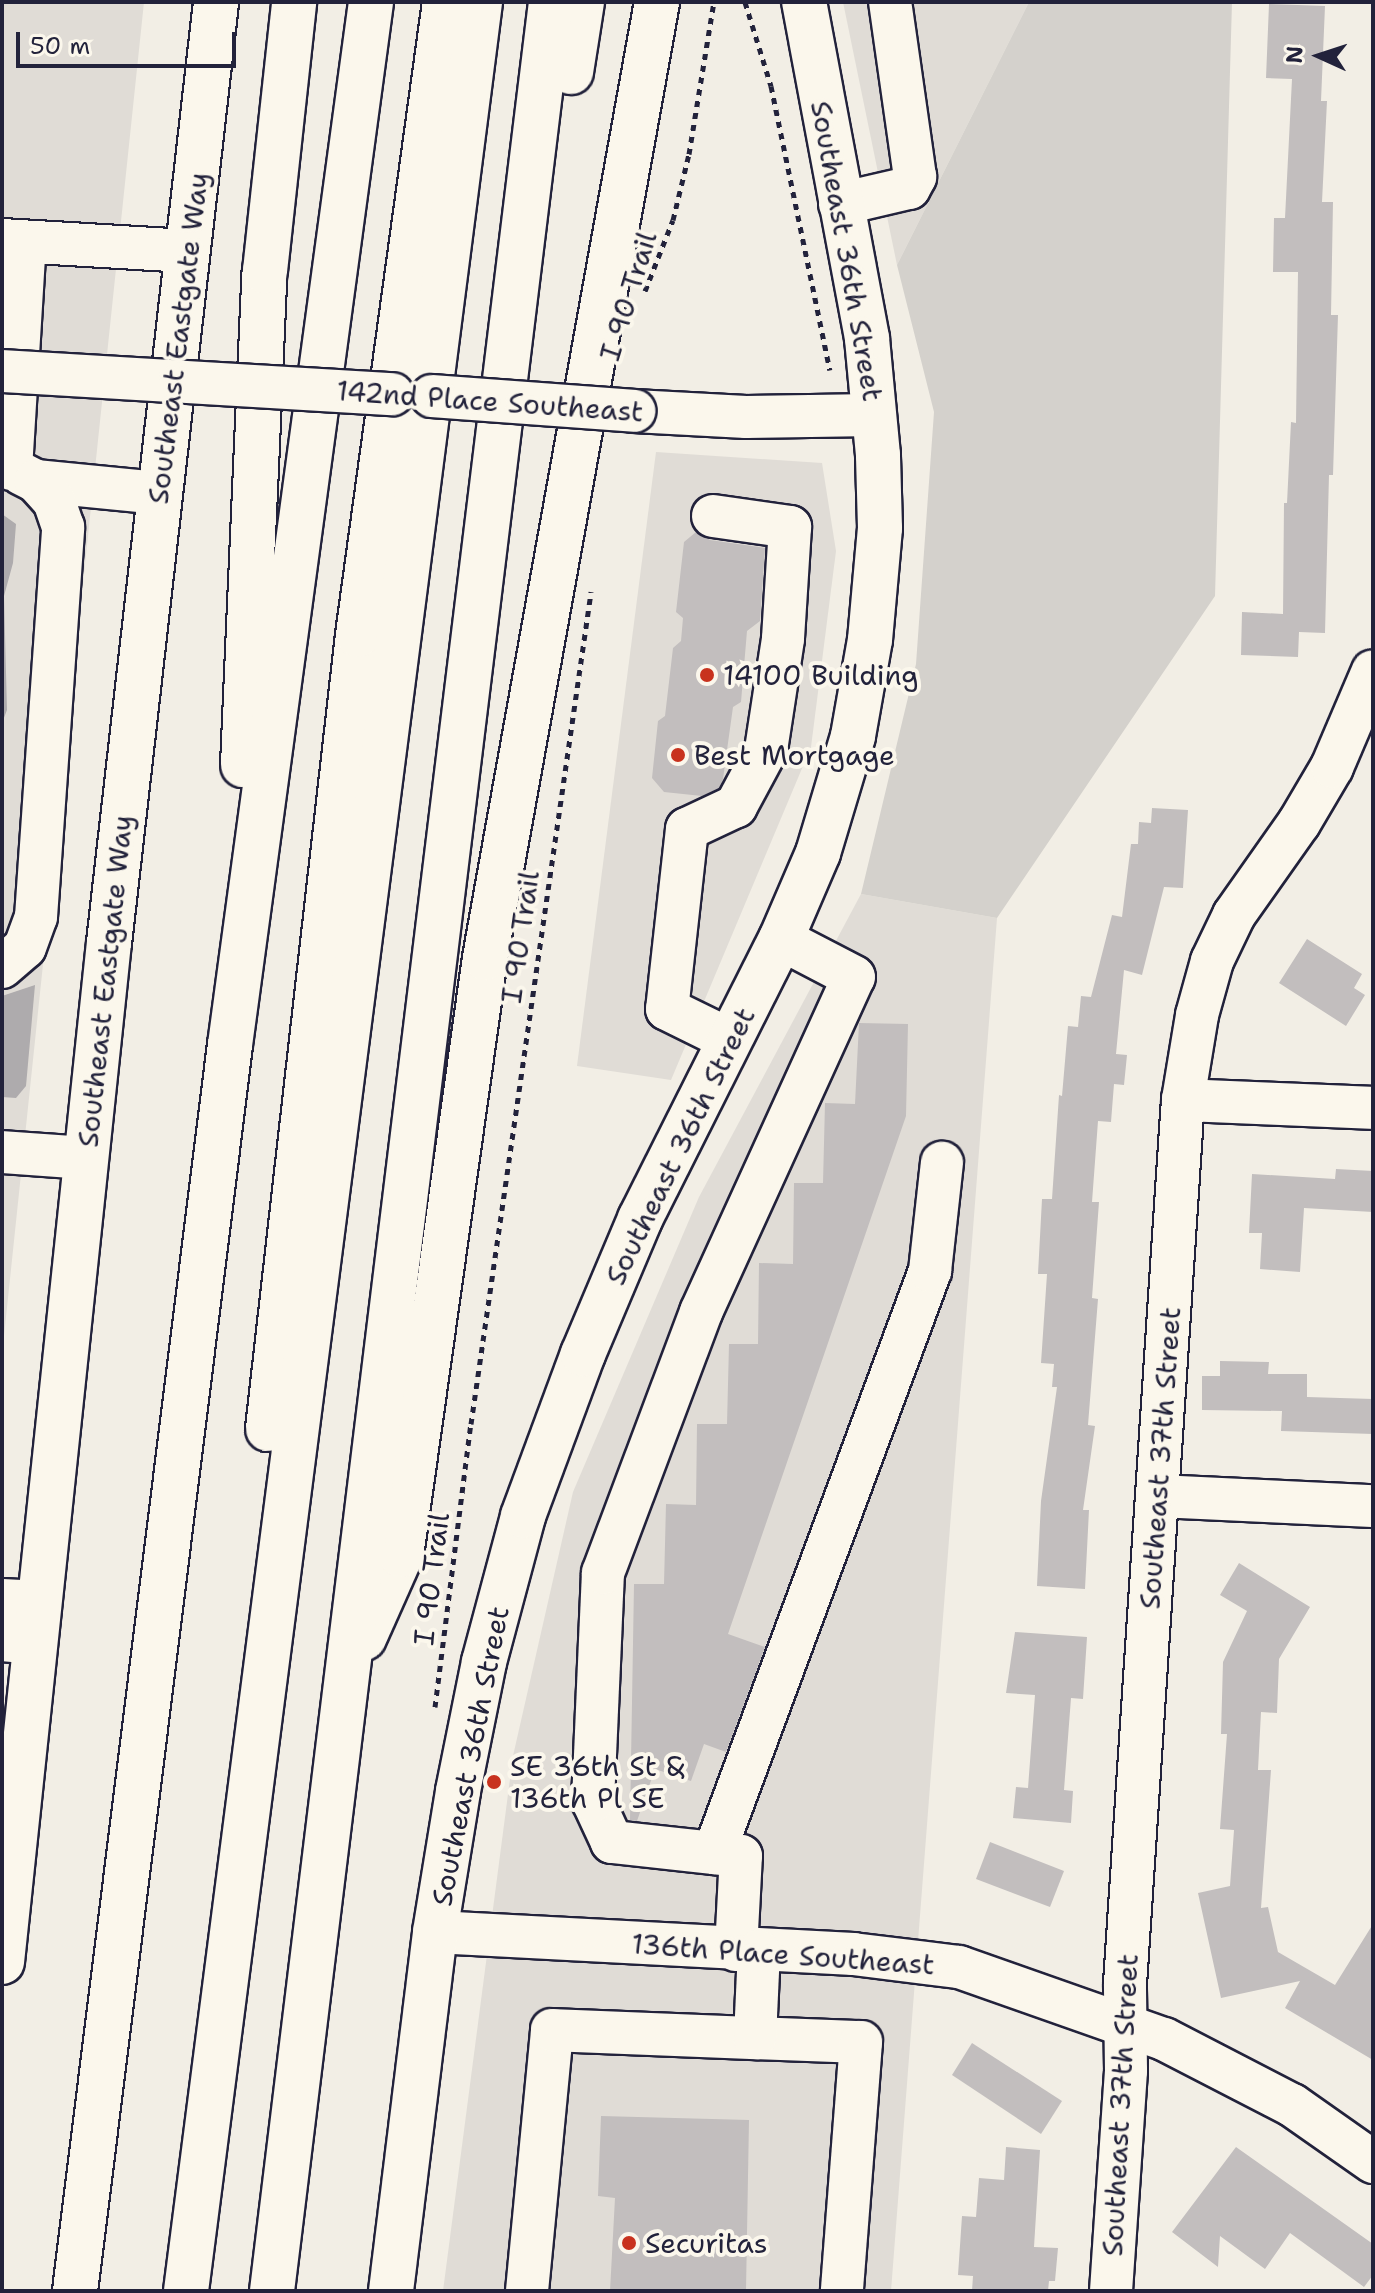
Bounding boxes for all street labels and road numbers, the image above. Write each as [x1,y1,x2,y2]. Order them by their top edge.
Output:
street label: Southeast 36th Street [804,98,890,404]
street label: Southeast Eastgate Way [141,170,215,506]
street label: I 90 Trail [592,228,664,364]
street label: 142nd Place Southeast [335,374,645,428]
street label: Southeast Eastgate Way [71,813,139,1149]
street label: I 90 Trail [494,869,546,1005]
street label: Southeast 36th Street [598,1002,762,1290]
street label: Southeast 37th Street [1133,1306,1187,1610]
street label: I 90 Trail [406,1511,456,1647]
street label: Southeast 36th Street [424,1603,516,1909]
street label: 136th Place Southeast [630,1927,936,1981]
street label: Southeast 37th Street [1095,1953,1145,2257]

